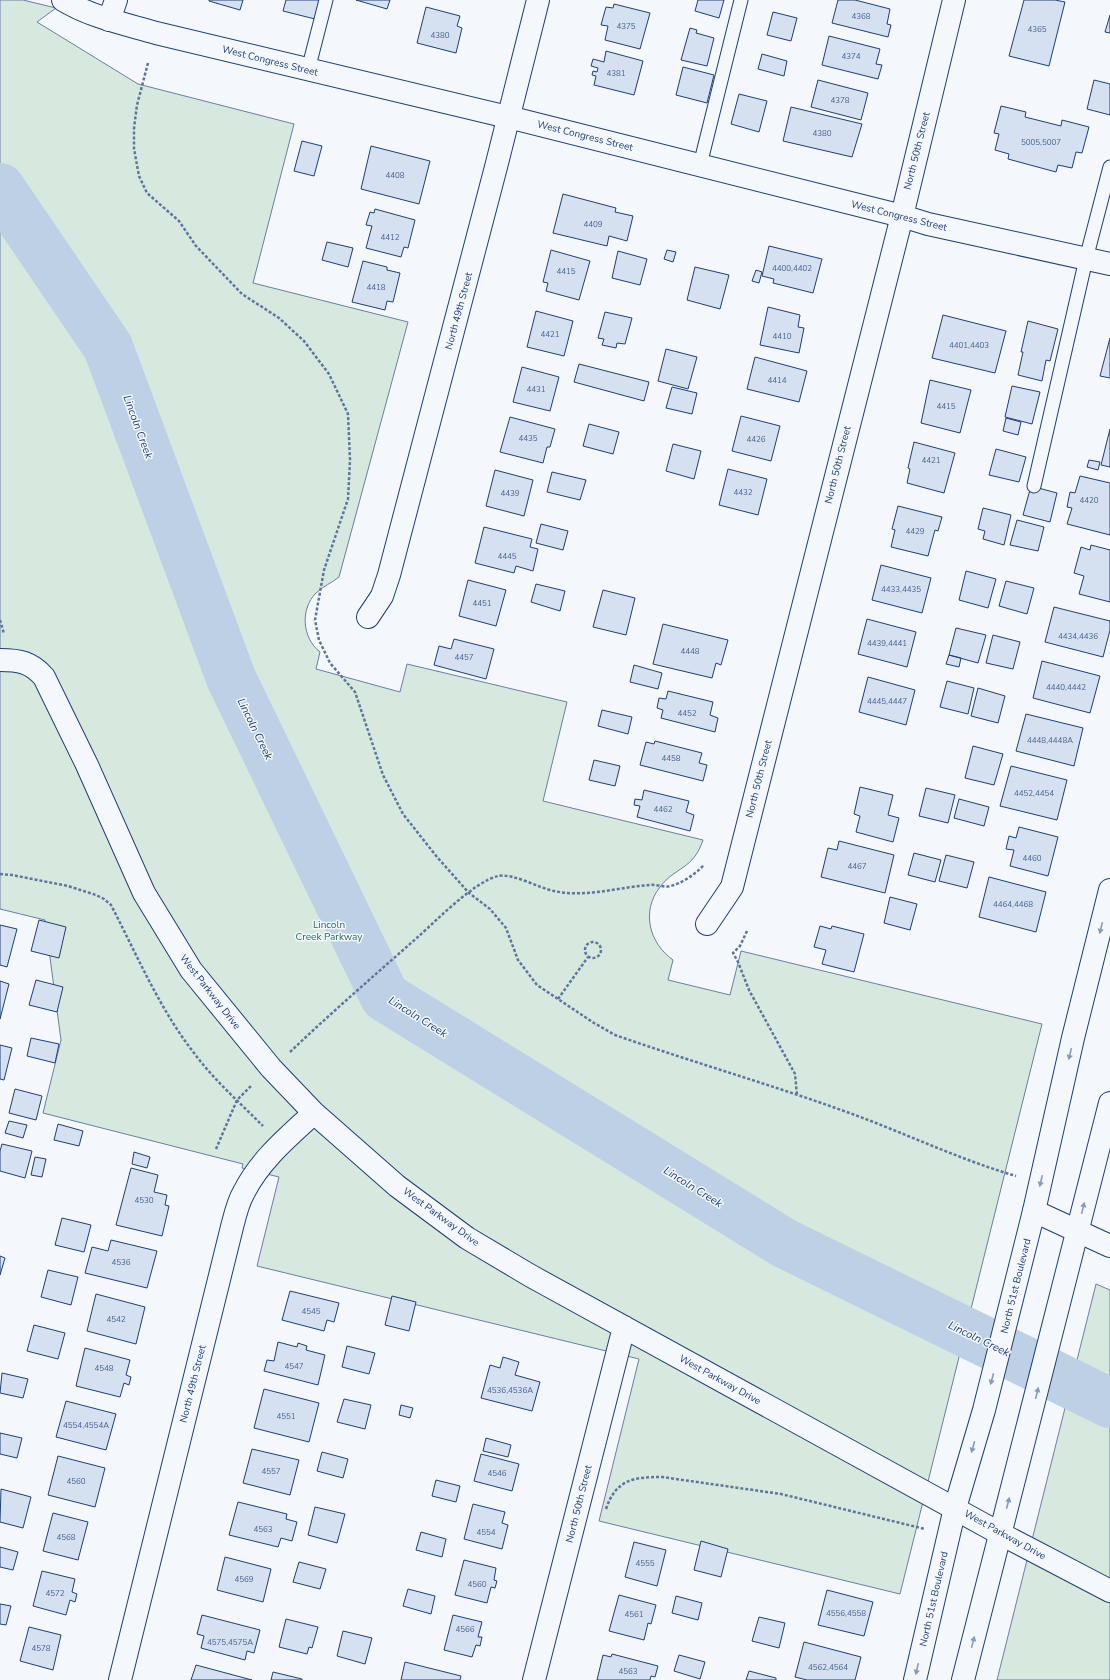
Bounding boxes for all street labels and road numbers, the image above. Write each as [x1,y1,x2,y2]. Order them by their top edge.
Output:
street label: West Congress Street [221,42,320,80]
street label: North 50th Street [901,110,934,191]
street label: West Congress Street [536,117,635,155]
street label: West Congress Street [850,197,949,235]
street label: North 49th Street [442,270,476,351]
street label: North 50th Street [822,424,855,505]
street label: North 50th Street [743,738,776,819]
street label: West Parkway Drive [176,952,244,1032]
street label: West Parkway Drive [400,1184,482,1250]
street label: North 51st Boulevard [997,1237,1035,1335]
street label: North 49th Street [177,1343,210,1424]
street label: West Parkway Drive [677,1352,763,1408]
street label: North 50th Street [563,1463,596,1544]
street label: West Parkway Drive [962,1507,1048,1563]
street label: North 51st Boulevard [916,1550,952,1648]

